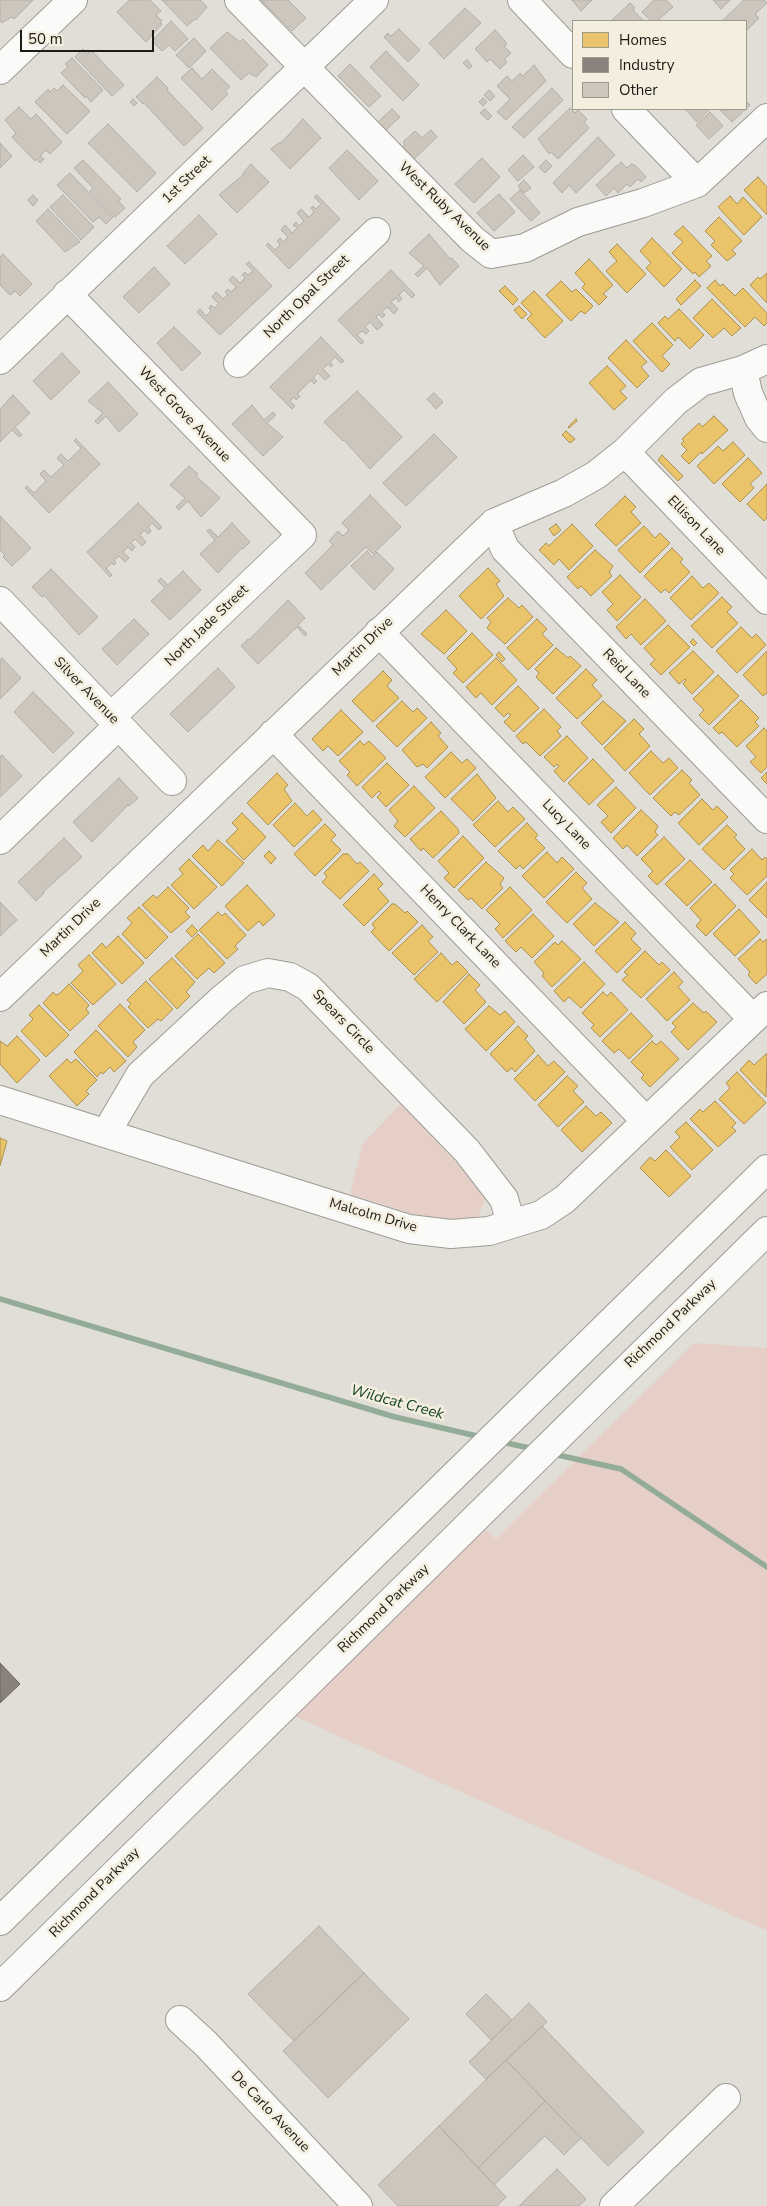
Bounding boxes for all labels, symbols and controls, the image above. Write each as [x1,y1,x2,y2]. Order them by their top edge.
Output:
scale bar [22,20,156,52]
legend [572,20,747,110]
text: 50 m [28,29,63,49]
text: Homes [619,30,667,50]
text: Industry [619,55,674,75]
text: Other [619,80,658,100]
street label: 1st Street [159,153,215,207]
street label: West Ruby Avenue [395,159,493,255]
street label: North Opal Street [261,252,353,342]
street label: West Grove Avenue [134,364,234,466]
street label: Ellison Lane [663,493,729,559]
street label: North Jade Street [162,582,252,670]
street label: Martin Drive [329,614,397,680]
street label: Reid Lane [598,646,654,702]
street label: Silver Avenue [50,654,122,728]
street label: Lucy Lane [538,796,594,854]
street label: Henry Clark Lane [416,882,504,972]
street label: Martin Drive [37,895,105,961]
street label: Spears Circle [308,986,378,1058]
street label: Malcolm Drive [327,1195,419,1237]
street label: Richmond Parkway [622,1276,720,1372]
water label: Wildcat Creek [348,1382,446,1424]
street label: Richmond Parkway [335,1561,433,1657]
street label: Richmond Parkway [46,1844,144,1942]
street label: De Carlo Avenue [227,2068,313,2156]

